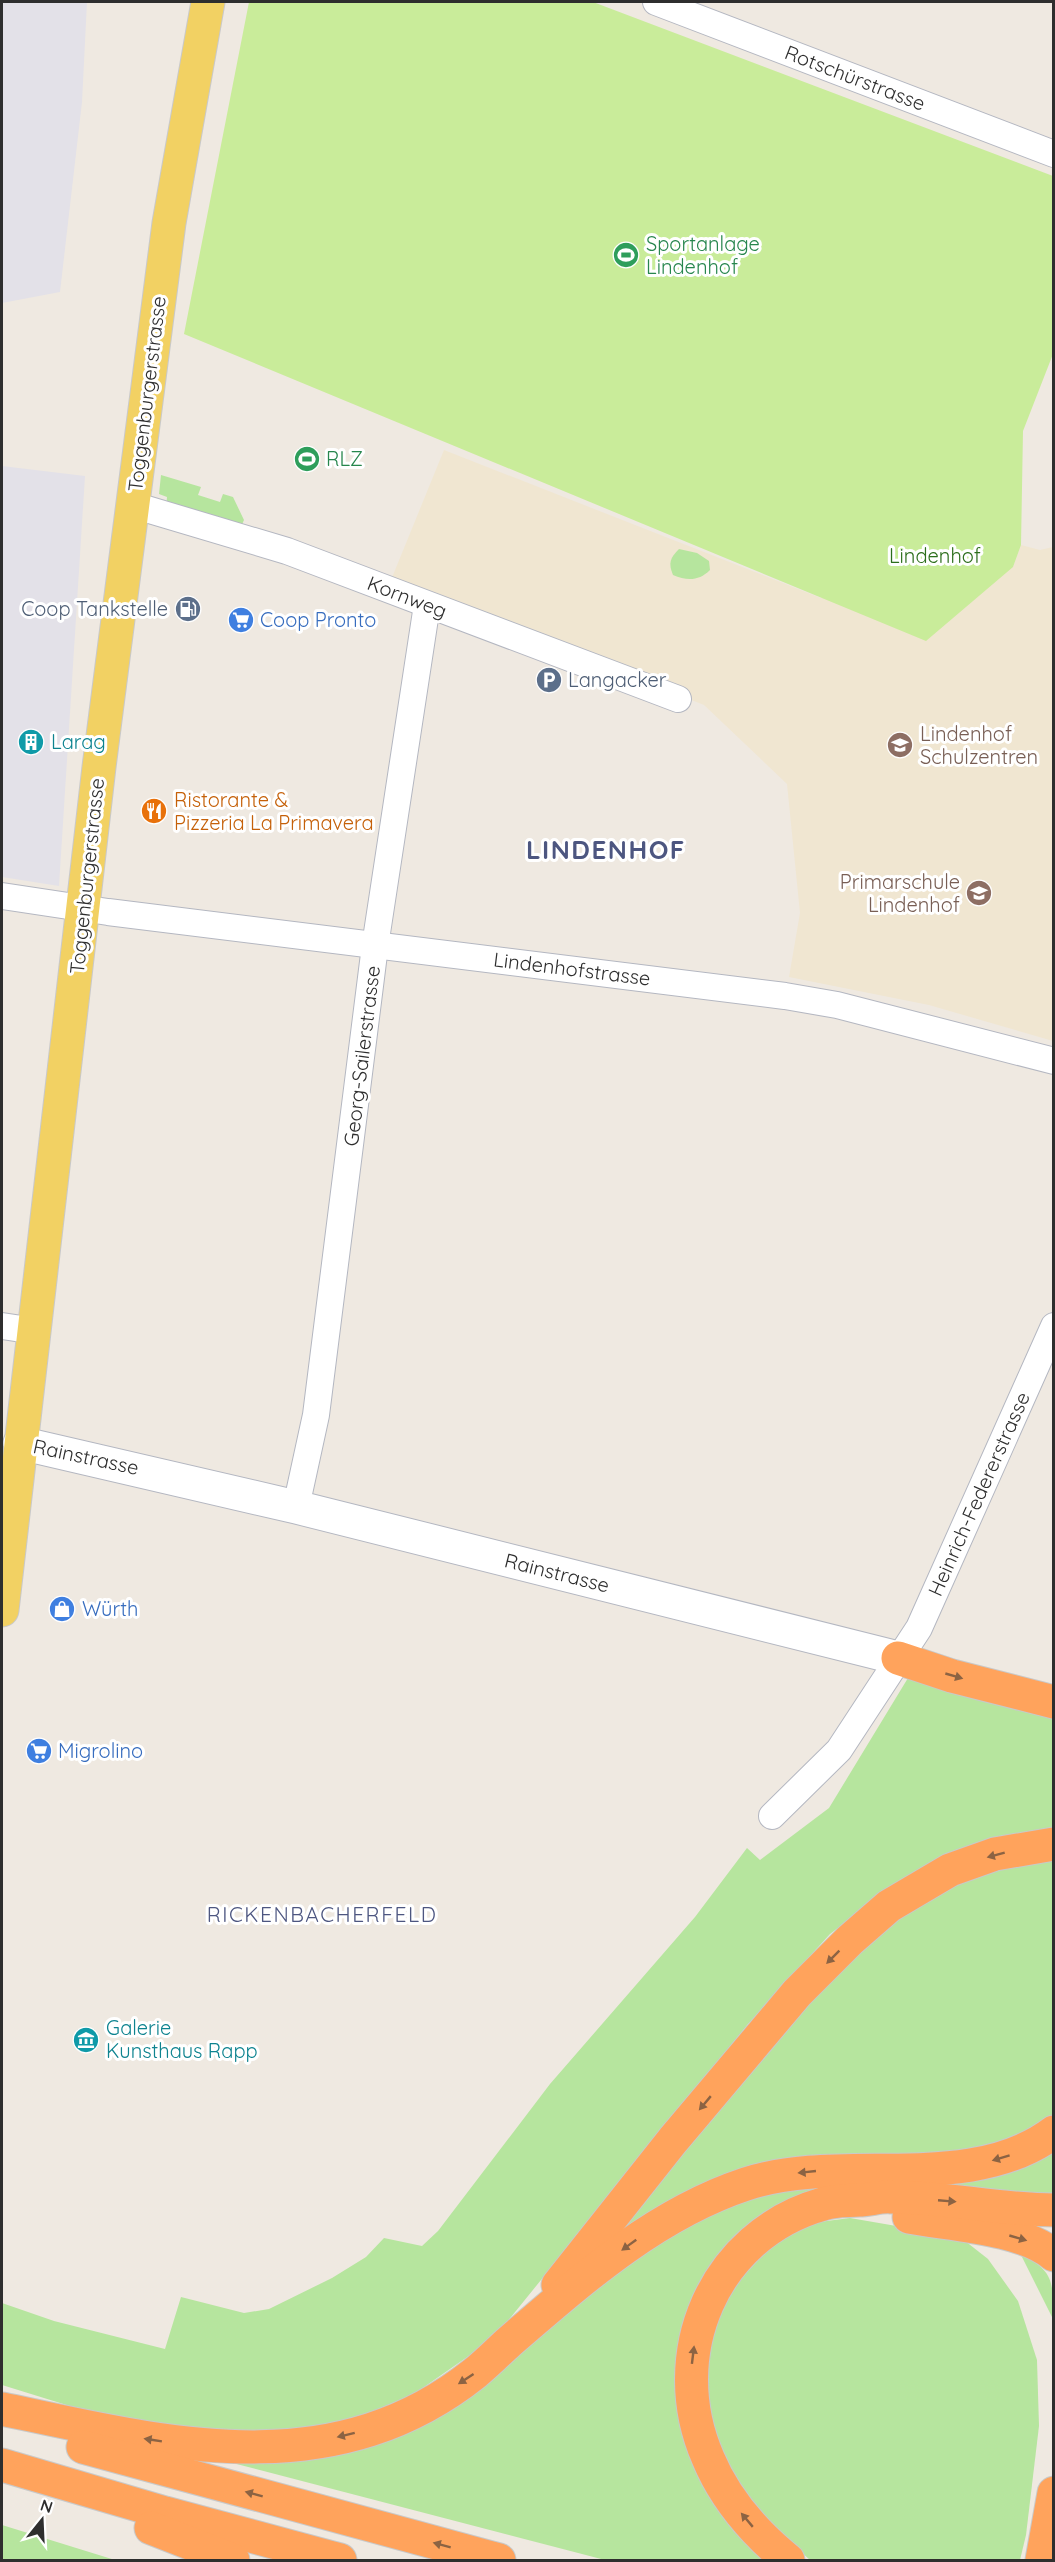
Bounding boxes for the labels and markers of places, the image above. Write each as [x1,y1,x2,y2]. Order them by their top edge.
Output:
place label: Sportanlage Lindenhof [646,231,760,279]
sports icon: Sportanlage Lindenhof [611,240,641,270]
sports icon: RLZ [292,444,322,474]
place label: RLZ [326,446,363,471]
fuel station icon: Coop Tankstelle [173,594,203,624]
place label: Coop Tankstelle [21,596,168,621]
supermarket icon: Coop Pronto [226,605,256,635]
place label: Coop Pronto [260,607,376,632]
parking icon: Langacker [534,665,564,695]
place label: Langacker [568,667,667,692]
place label: Lindenhof Schulzentren [920,721,1038,769]
building icon: Larag [16,727,46,757]
place label: Larag [51,729,106,754]
school or university icon: Lindenhof Schulzentren [885,730,915,760]
place label: Ristorante & Pizzeria La Primavera [174,787,374,835]
restaurant icon: Ristorante & Pizzeria La Primavera [139,796,169,826]
place label: Primarschule Lindenhof [840,869,960,917]
school or university icon: Primarschule Lindenhof [964,878,994,908]
shop icon: Würth [47,1594,77,1624]
place label: Würth [82,1596,138,1621]
supermarket icon: Migrolino [24,1736,54,1766]
place label: Migrolino [58,1738,143,1763]
place label: Galerie Kunsthaus Rapp [106,2015,258,2063]
museum icon: Galerie Kunsthaus Rapp [71,2025,101,2055]

